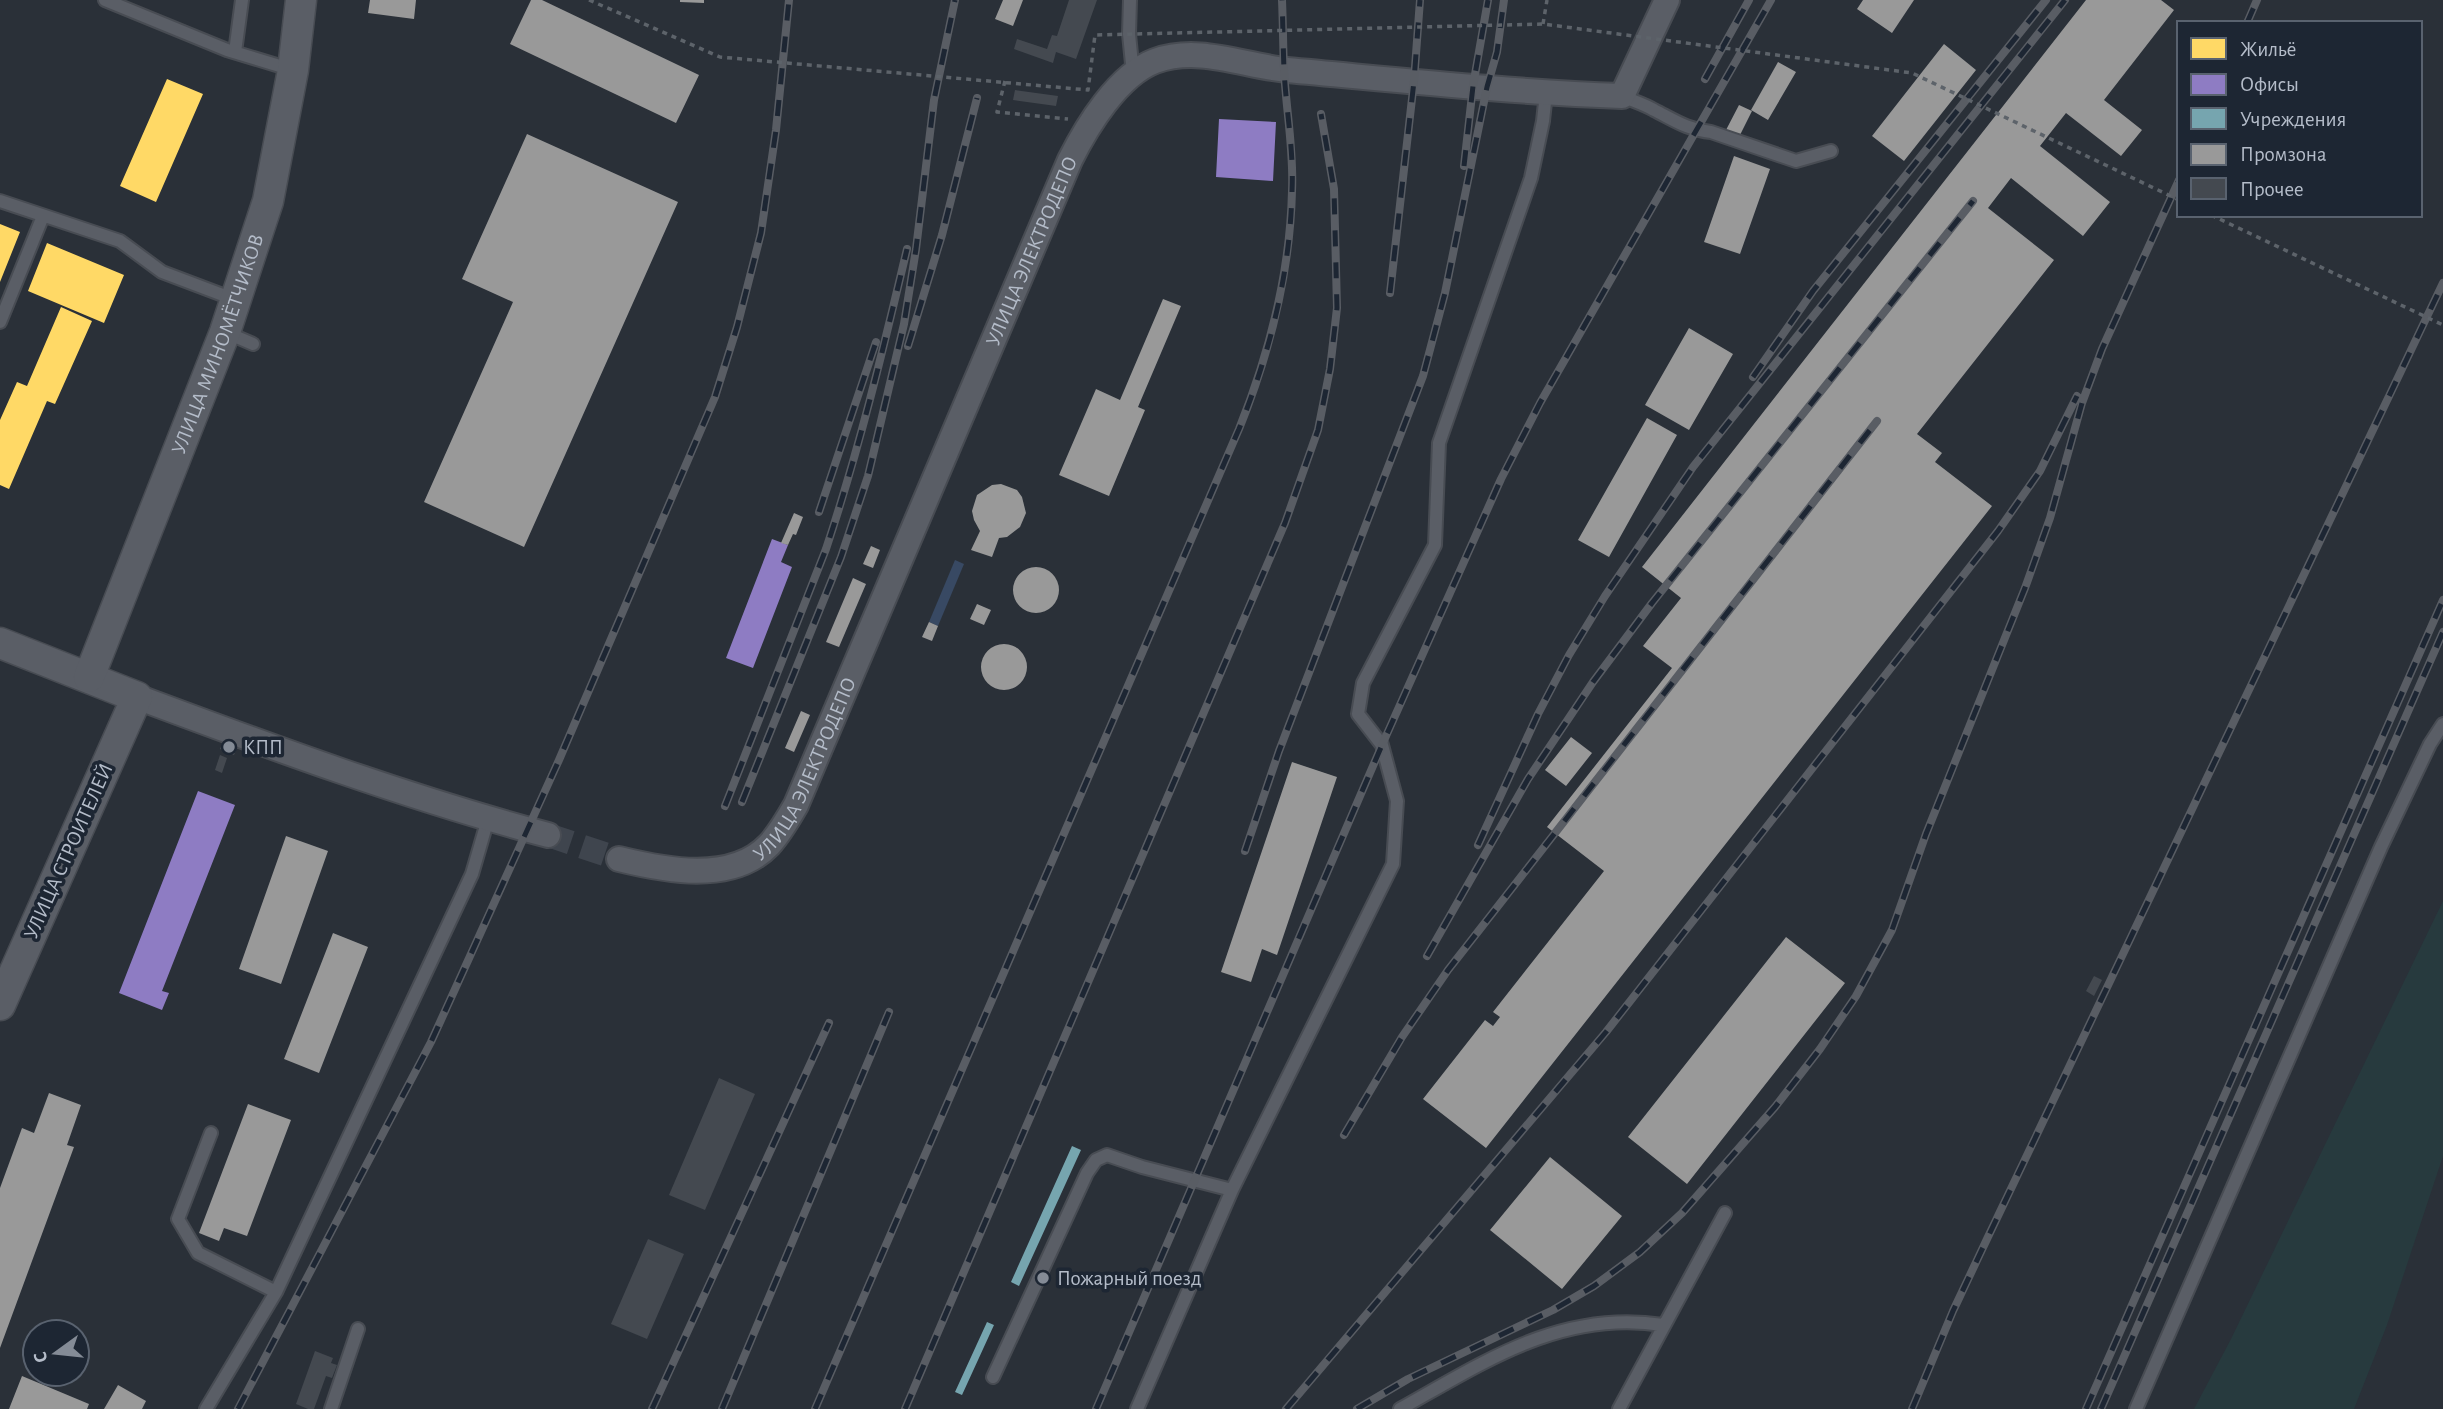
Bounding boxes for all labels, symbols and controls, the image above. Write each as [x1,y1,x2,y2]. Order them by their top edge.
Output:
legend [2177,21,2422,217]
text: Жильё [2240,39,2296,60]
text: Офисы [2240,74,2299,95]
text: Учреждения [2240,109,2346,130]
text: Промзона [2240,144,2327,165]
street label: УЛИЦА ЭЛЕКТРОДЕПО [982,153,1081,349]
text: Прочее [2240,179,2304,200]
street label: УЛИЦА МИНОМЁТЧИКОВ [168,231,267,457]
street label: УЛИЦА ЭЛЕКТРОДЕПО [750,674,860,865]
place label: КПП [243,737,283,758]
marker: КПП [221,739,237,755]
street label: УЛИЦА СТРОИТЕЛЕЙ [19,760,117,942]
place label: Пожарный поезд [1057,1268,1202,1289]
marker: Пожарный поезд [1035,1270,1051,1286]
north arrow [21,1318,91,1388]
text: С [30,1349,52,1365]

